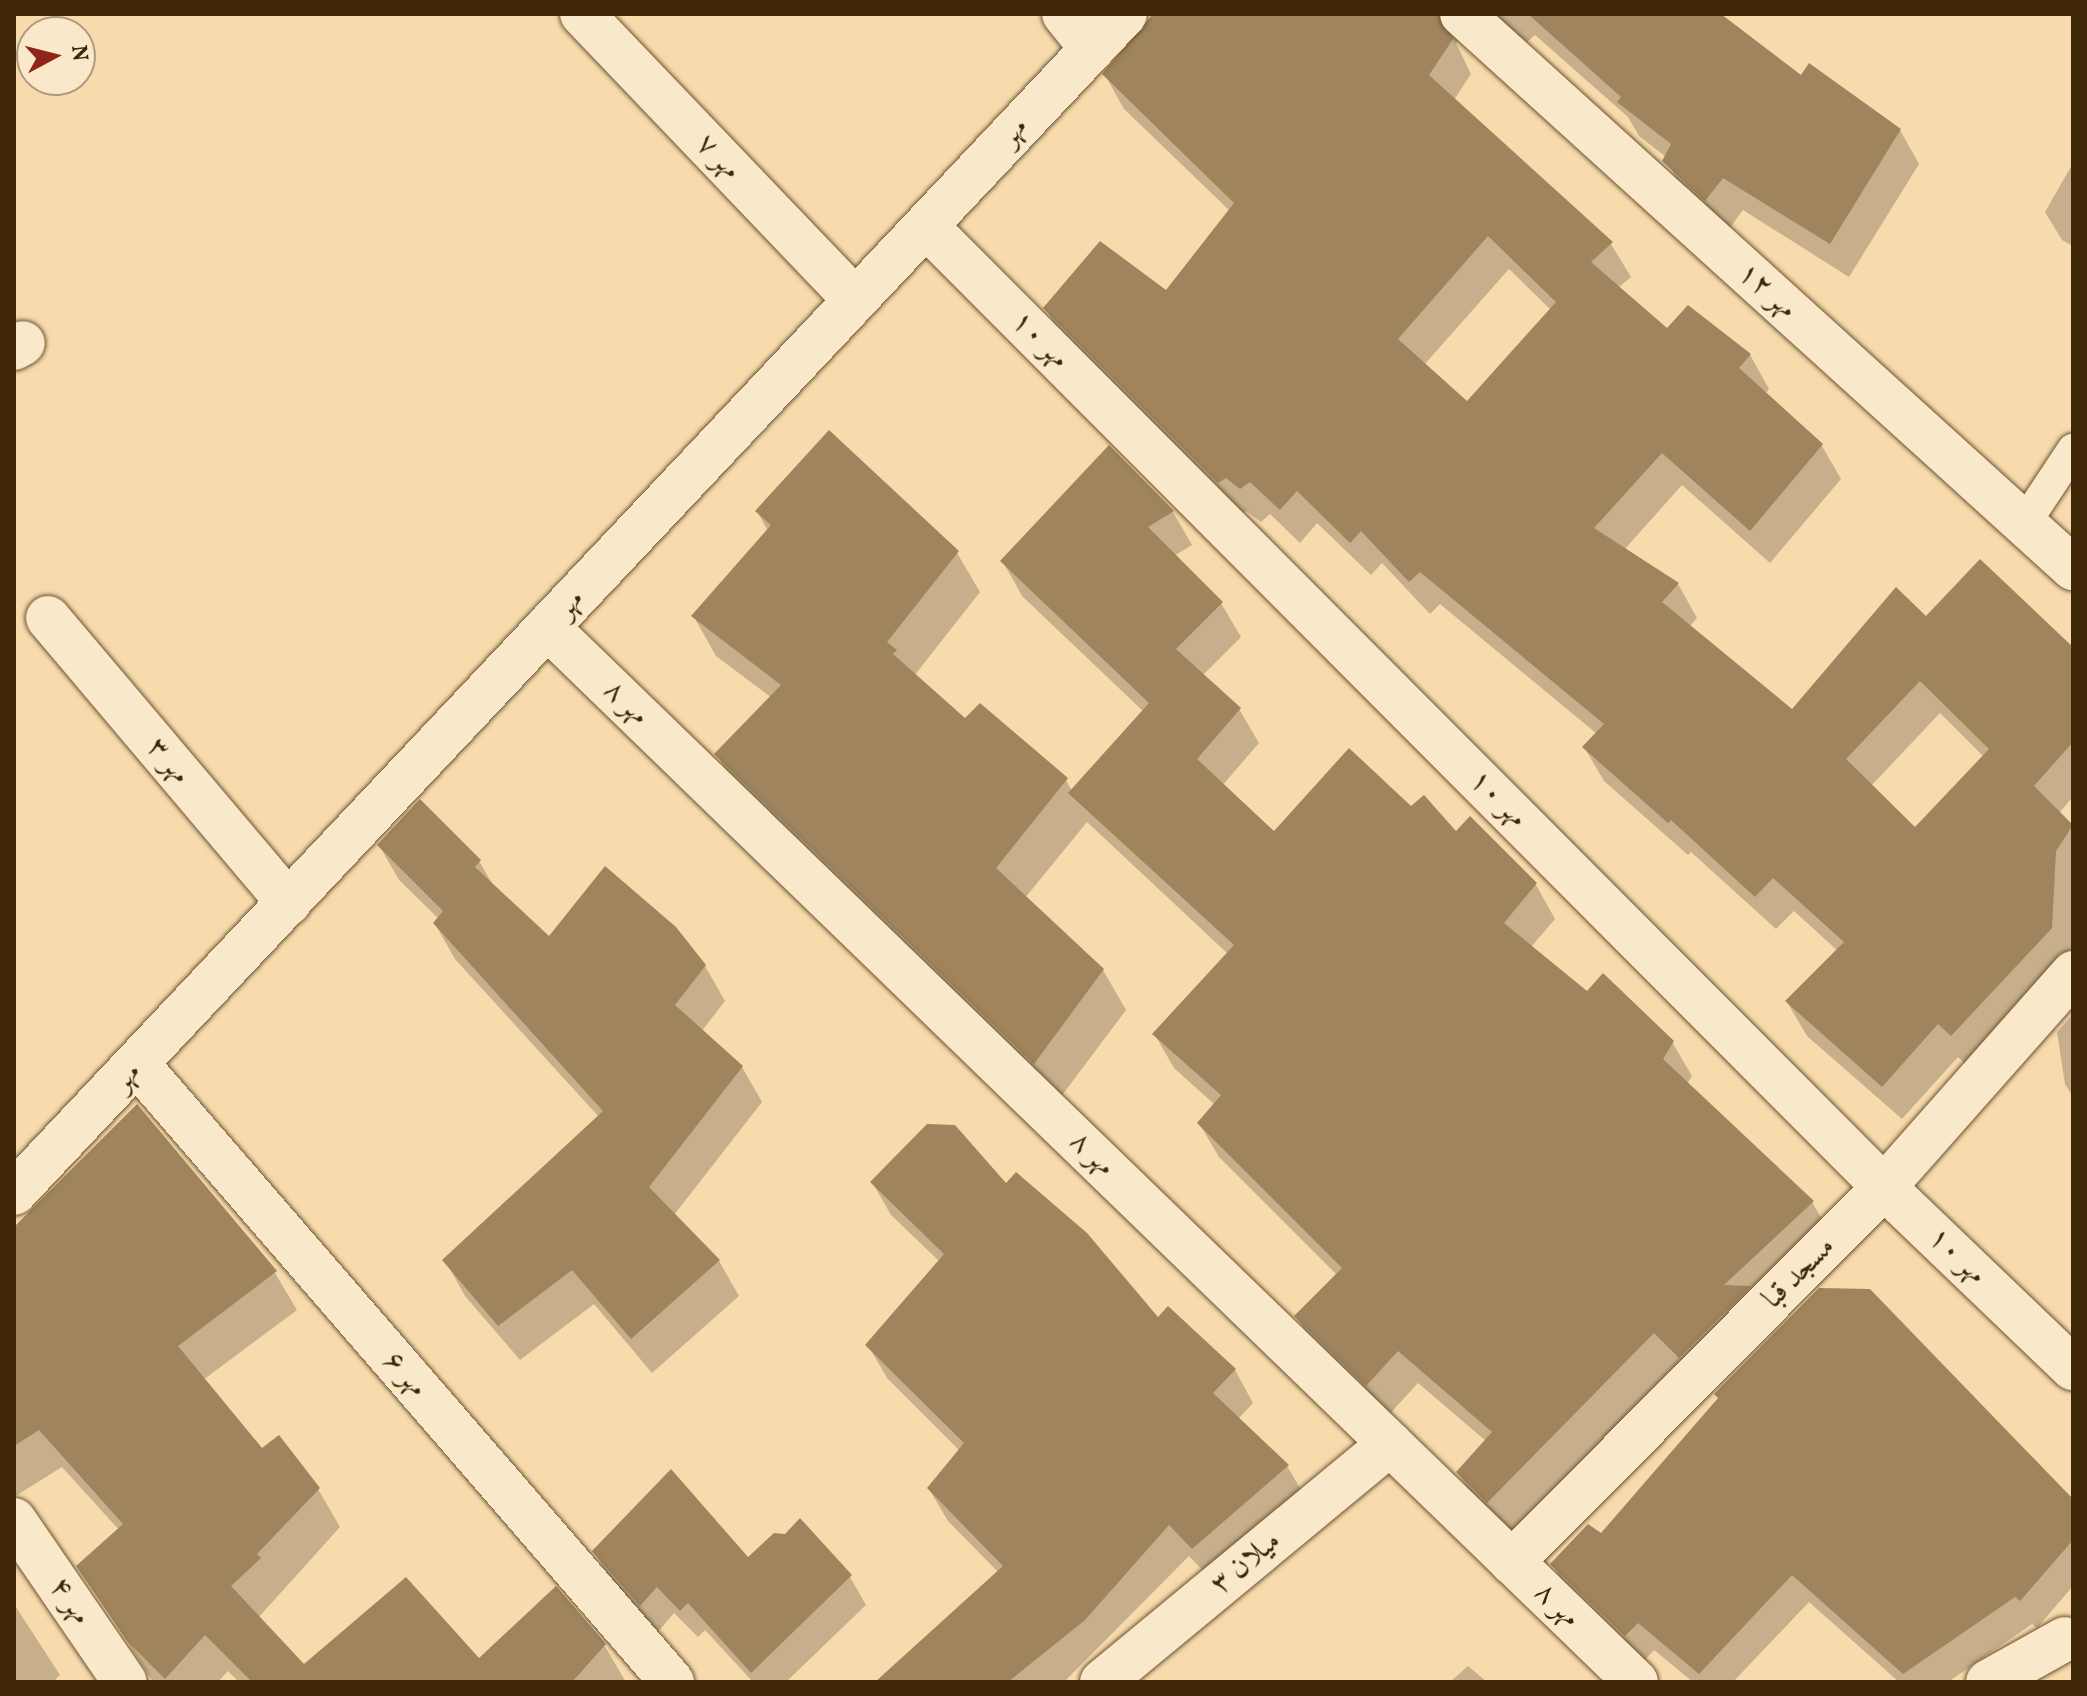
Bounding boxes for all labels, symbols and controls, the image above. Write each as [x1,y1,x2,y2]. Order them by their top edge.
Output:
north arrow [16,16,96,96]
text: N [62,43,95,63]
street label: مهر [992,110,1036,154]
street label: مهر ۷ [688,127,748,187]
street label: مهر ۱۲ [1730,255,1804,327]
street label: مهر ۱۰ [1004,304,1076,376]
street label: مهر [548,582,592,626]
street label: مهر ۸ [596,673,656,733]
street label: مهر ۳ [138,730,198,792]
street label: مهر ۱۰ [1462,763,1534,835]
street label: مهر [105,1055,149,1099]
street label: مهر ۸ [1062,1124,1122,1184]
street label: مهر ۱۰ [1920,1220,1994,1292]
street label: مسجد قبا [1755,1229,1843,1317]
street label: مهر ۶ [375,1343,435,1405]
street label: میلان ۳ [1204,1523,1288,1603]
street label: مهر ۴ [41,1570,99,1632]
street label: مهر ۸ [1527,1575,1587,1635]

